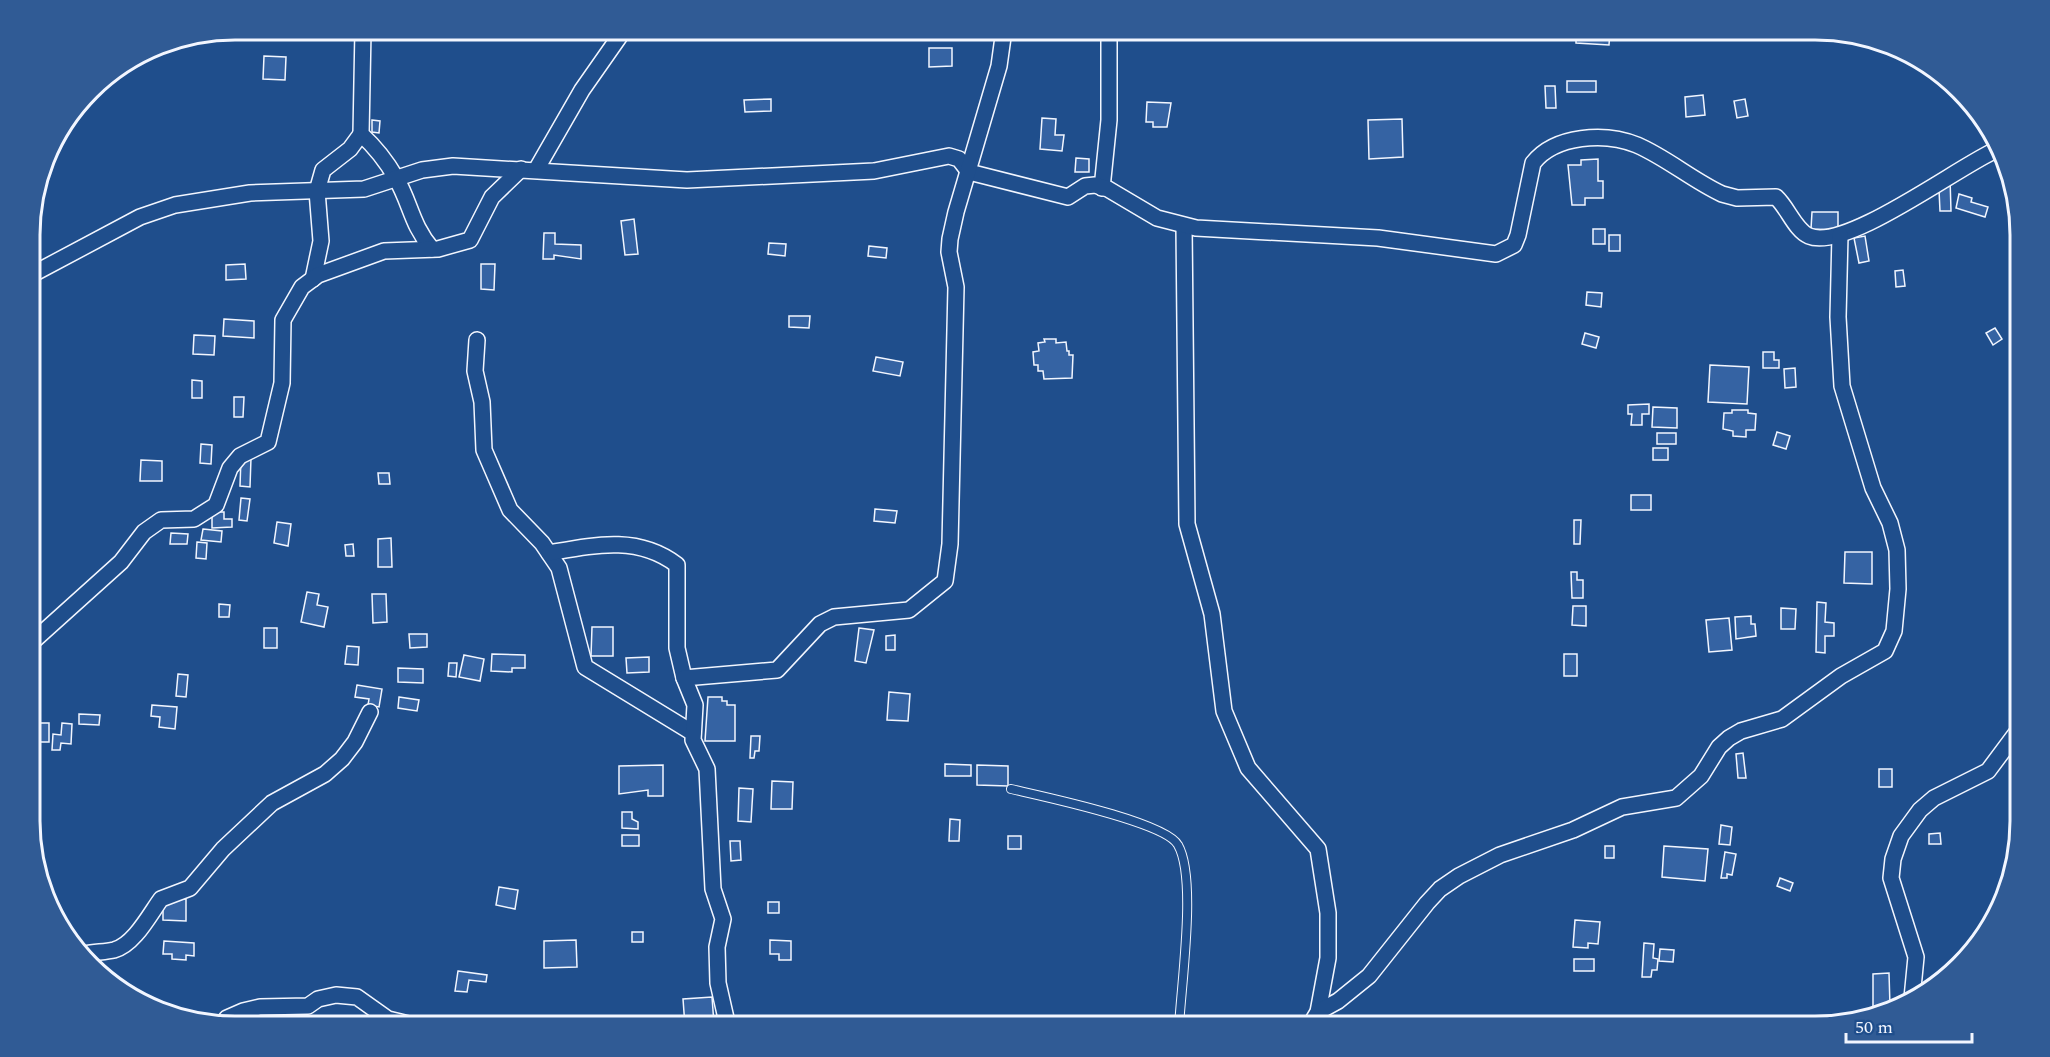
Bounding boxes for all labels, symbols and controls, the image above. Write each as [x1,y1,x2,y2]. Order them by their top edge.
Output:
scale bar [1846,1006,1972,1044]
text: 50 m [1855,1014,1893,1041]

